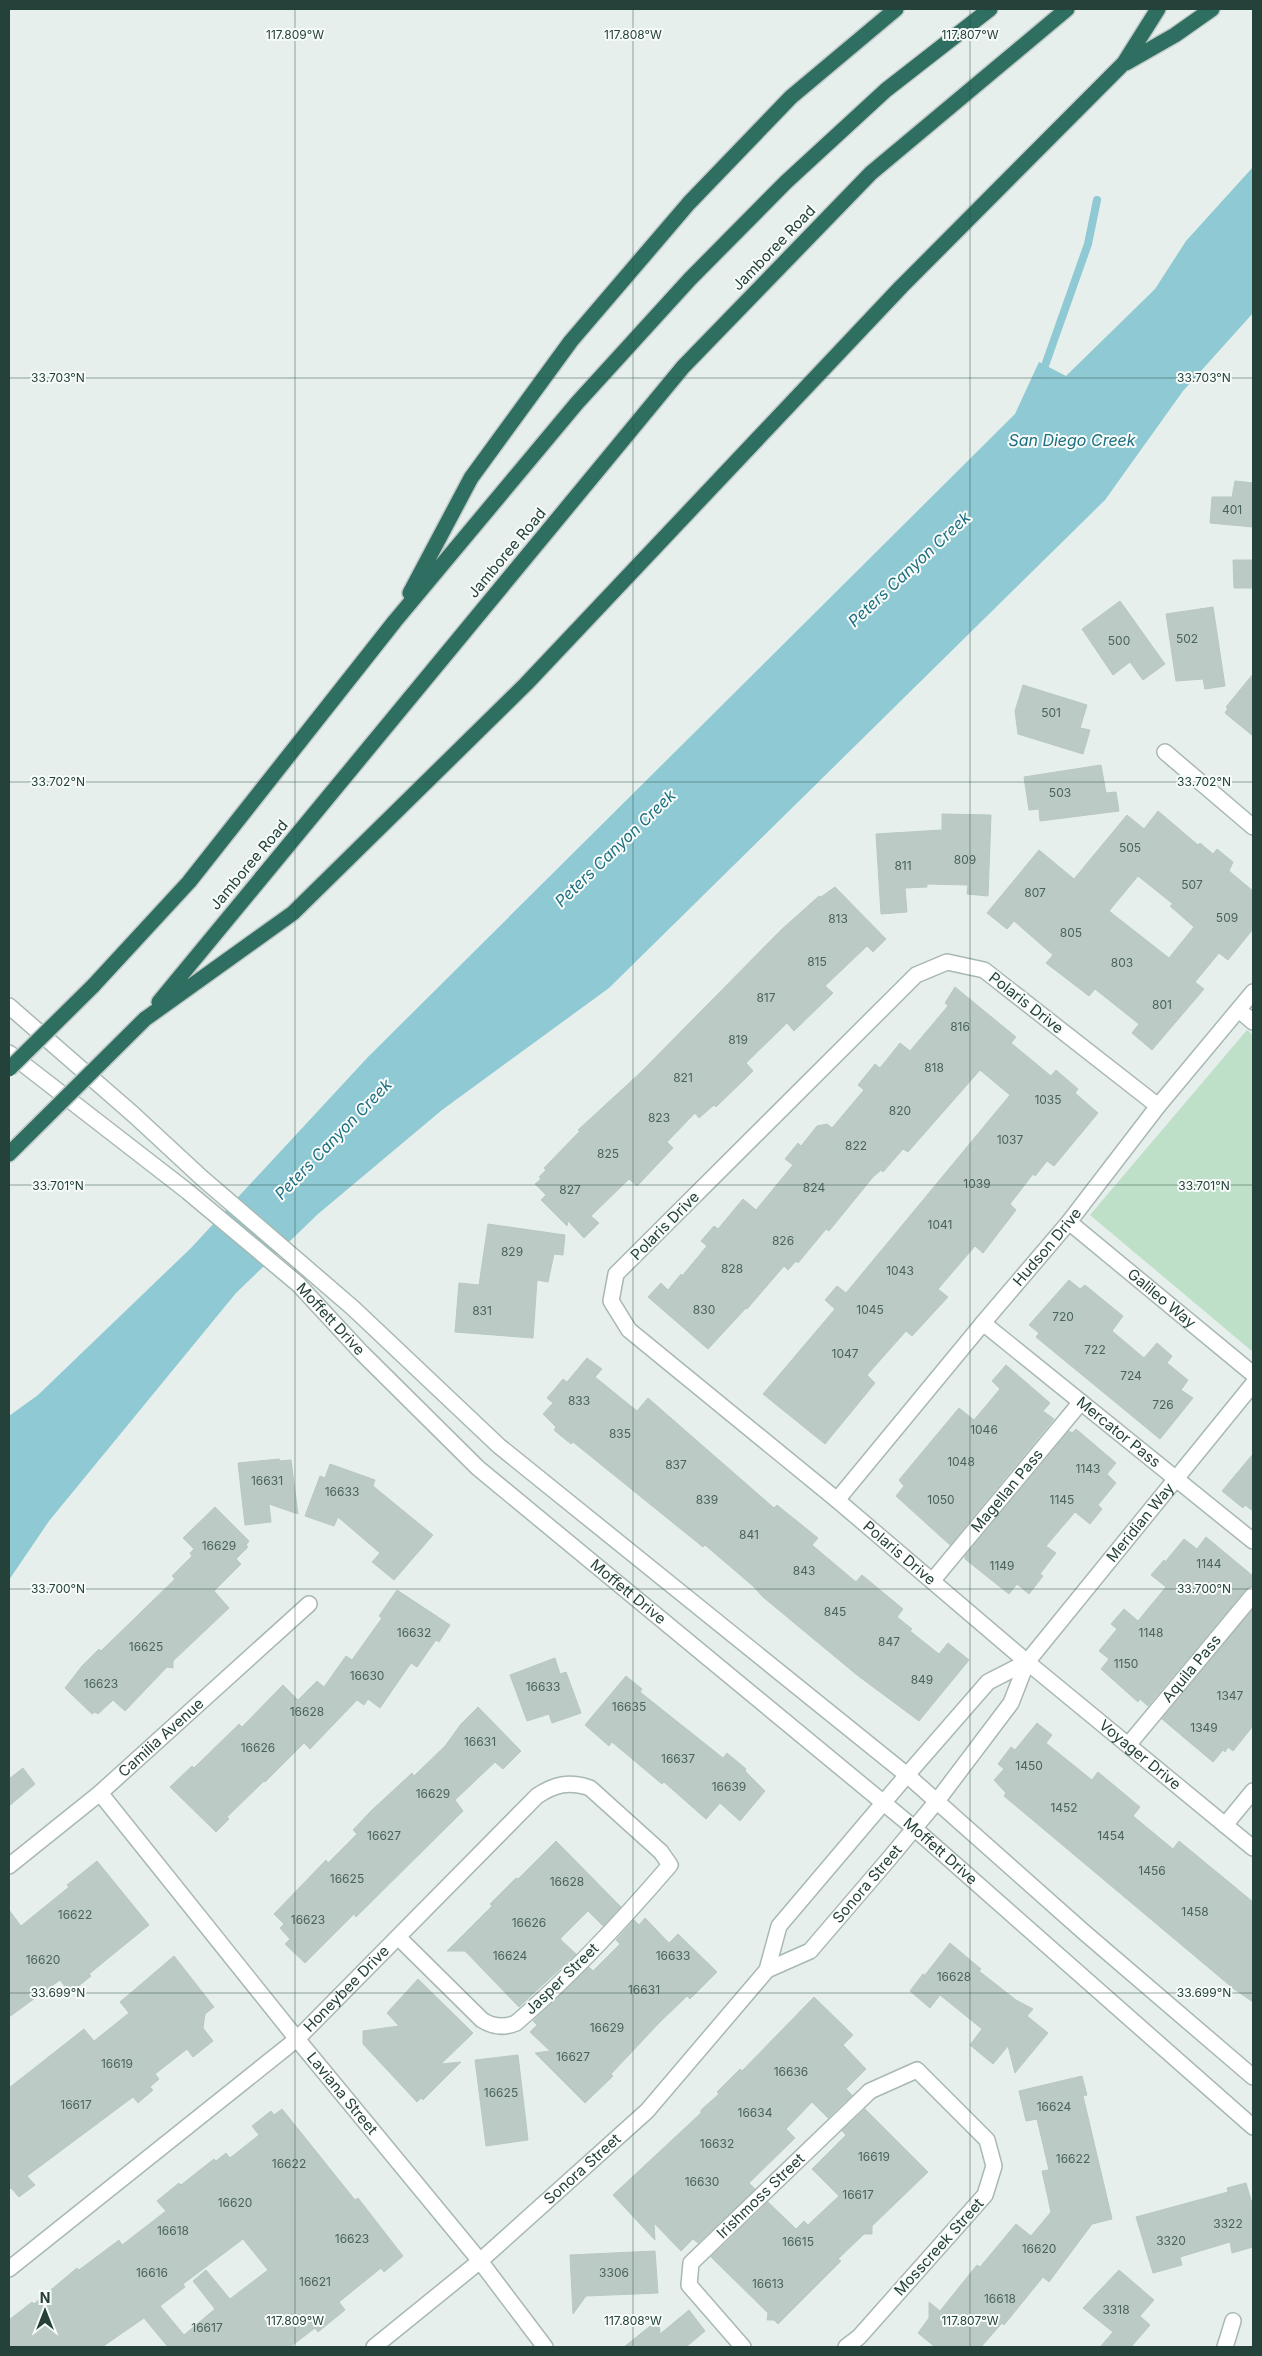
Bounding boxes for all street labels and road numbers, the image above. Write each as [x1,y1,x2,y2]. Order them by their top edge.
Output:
street label: Jamboree Road [728,201,819,294]
street label: Jamboree Road [463,504,550,602]
street label: Jamboree Road [205,816,292,914]
street label: Polaris Drive [985,968,1067,1038]
street label: Polaris Drive [626,1187,703,1264]
street label: Hudson Drive [1009,1204,1085,1290]
street label: Galileo Way [1124,1264,1200,1332]
street label: Moffett Drive [293,1279,369,1359]
street label: Mercator Pass [1073,1392,1165,1472]
street label: Magellan Pass [967,1445,1047,1536]
street label: Meridian Way [1102,1478,1178,1566]
street label: Polaris Drive [859,1516,940,1589]
street label: Moffett Drive [587,1555,670,1628]
street label: Aquila Pass [1158,1631,1225,1706]
street label: Camilia Avenue [114,1694,207,1781]
street label: Voyager Drive [1096,1715,1185,1794]
street label: Moffett Drive [900,1813,982,1889]
street label: Sonora Street [828,1841,906,1927]
street label: Jasper Street [521,1939,602,2018]
street label: Honeybee Drive [299,1941,393,2036]
street label: Laviana Street [303,2048,382,2138]
street label: Sonora Street [539,2129,625,2208]
street label: Irishmoss Street [712,2149,808,2242]
street label: Mosscreek Street [890,2194,987,2299]

